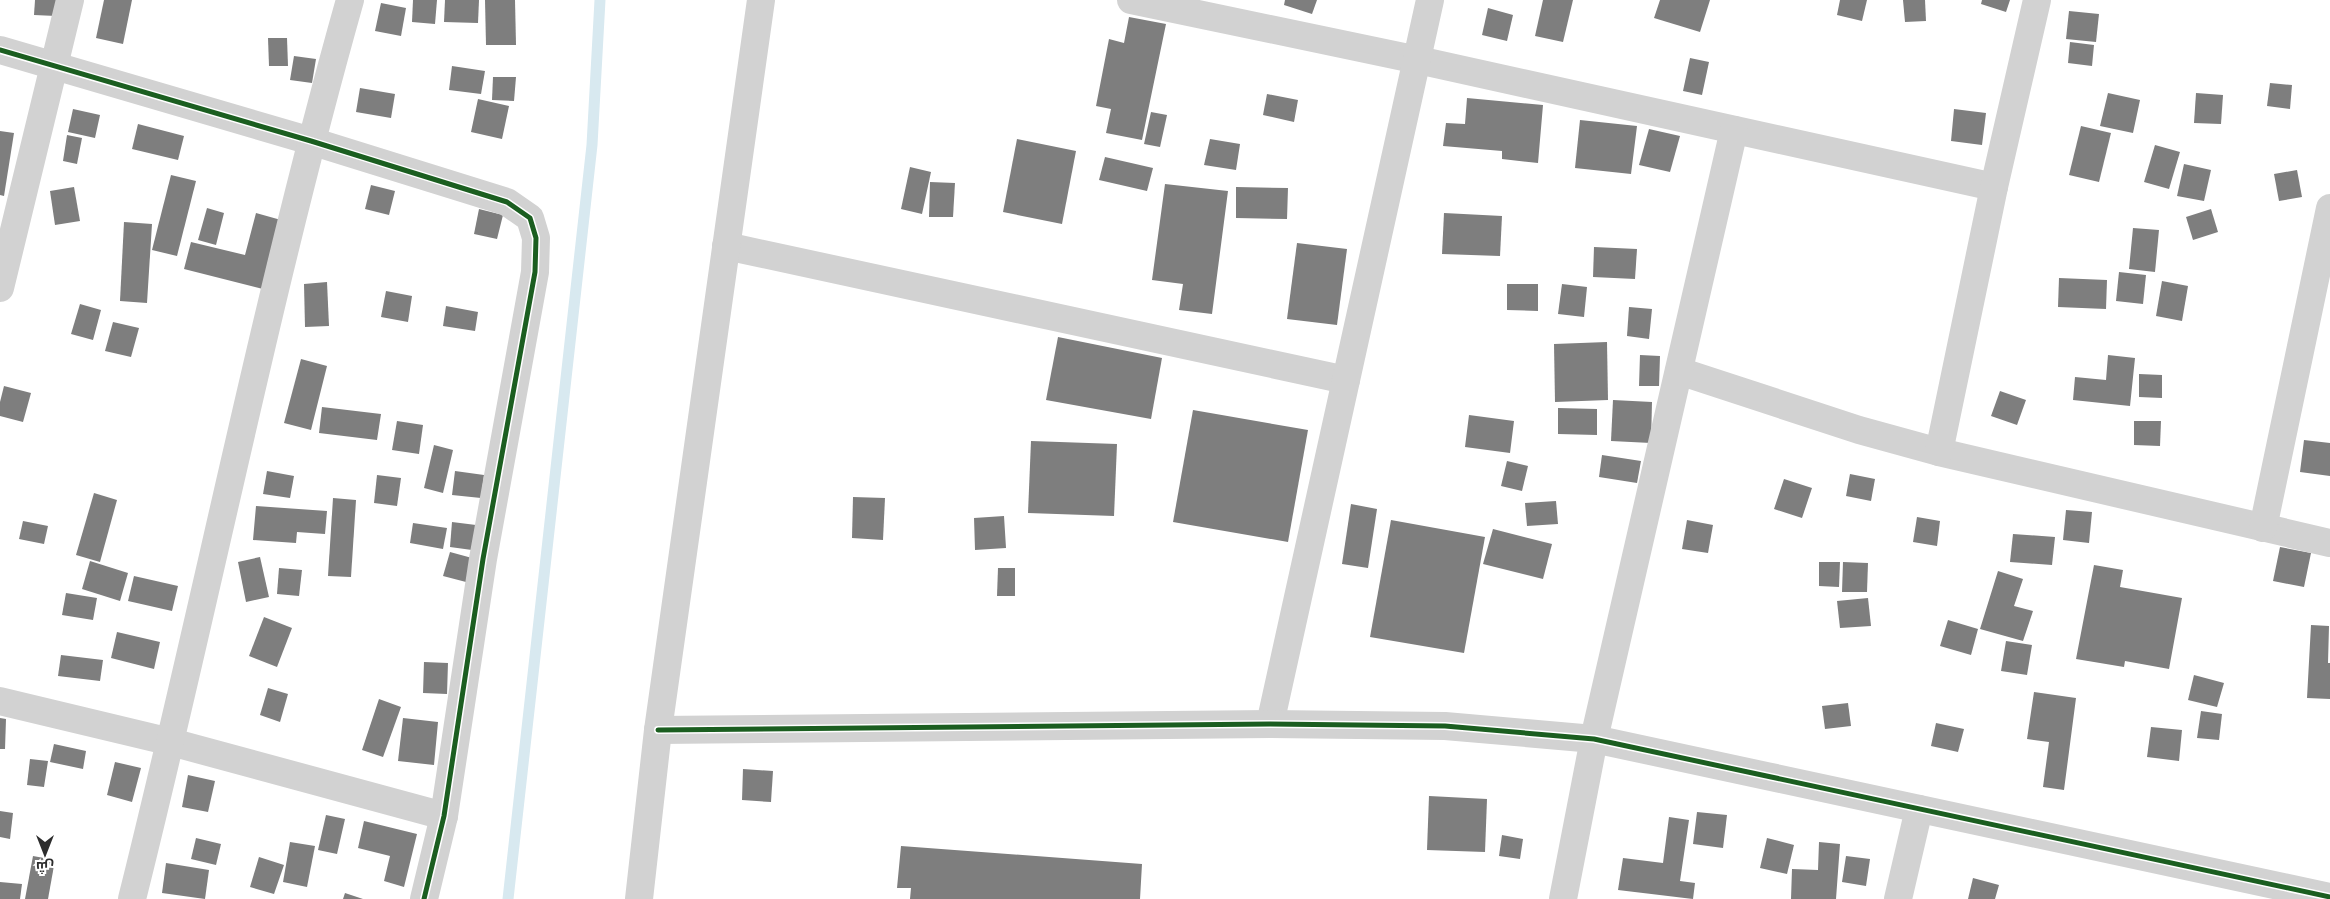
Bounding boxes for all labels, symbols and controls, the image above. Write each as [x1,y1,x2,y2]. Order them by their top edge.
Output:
north arrow [20,829,70,879]
text: ش [36,858,54,875]

